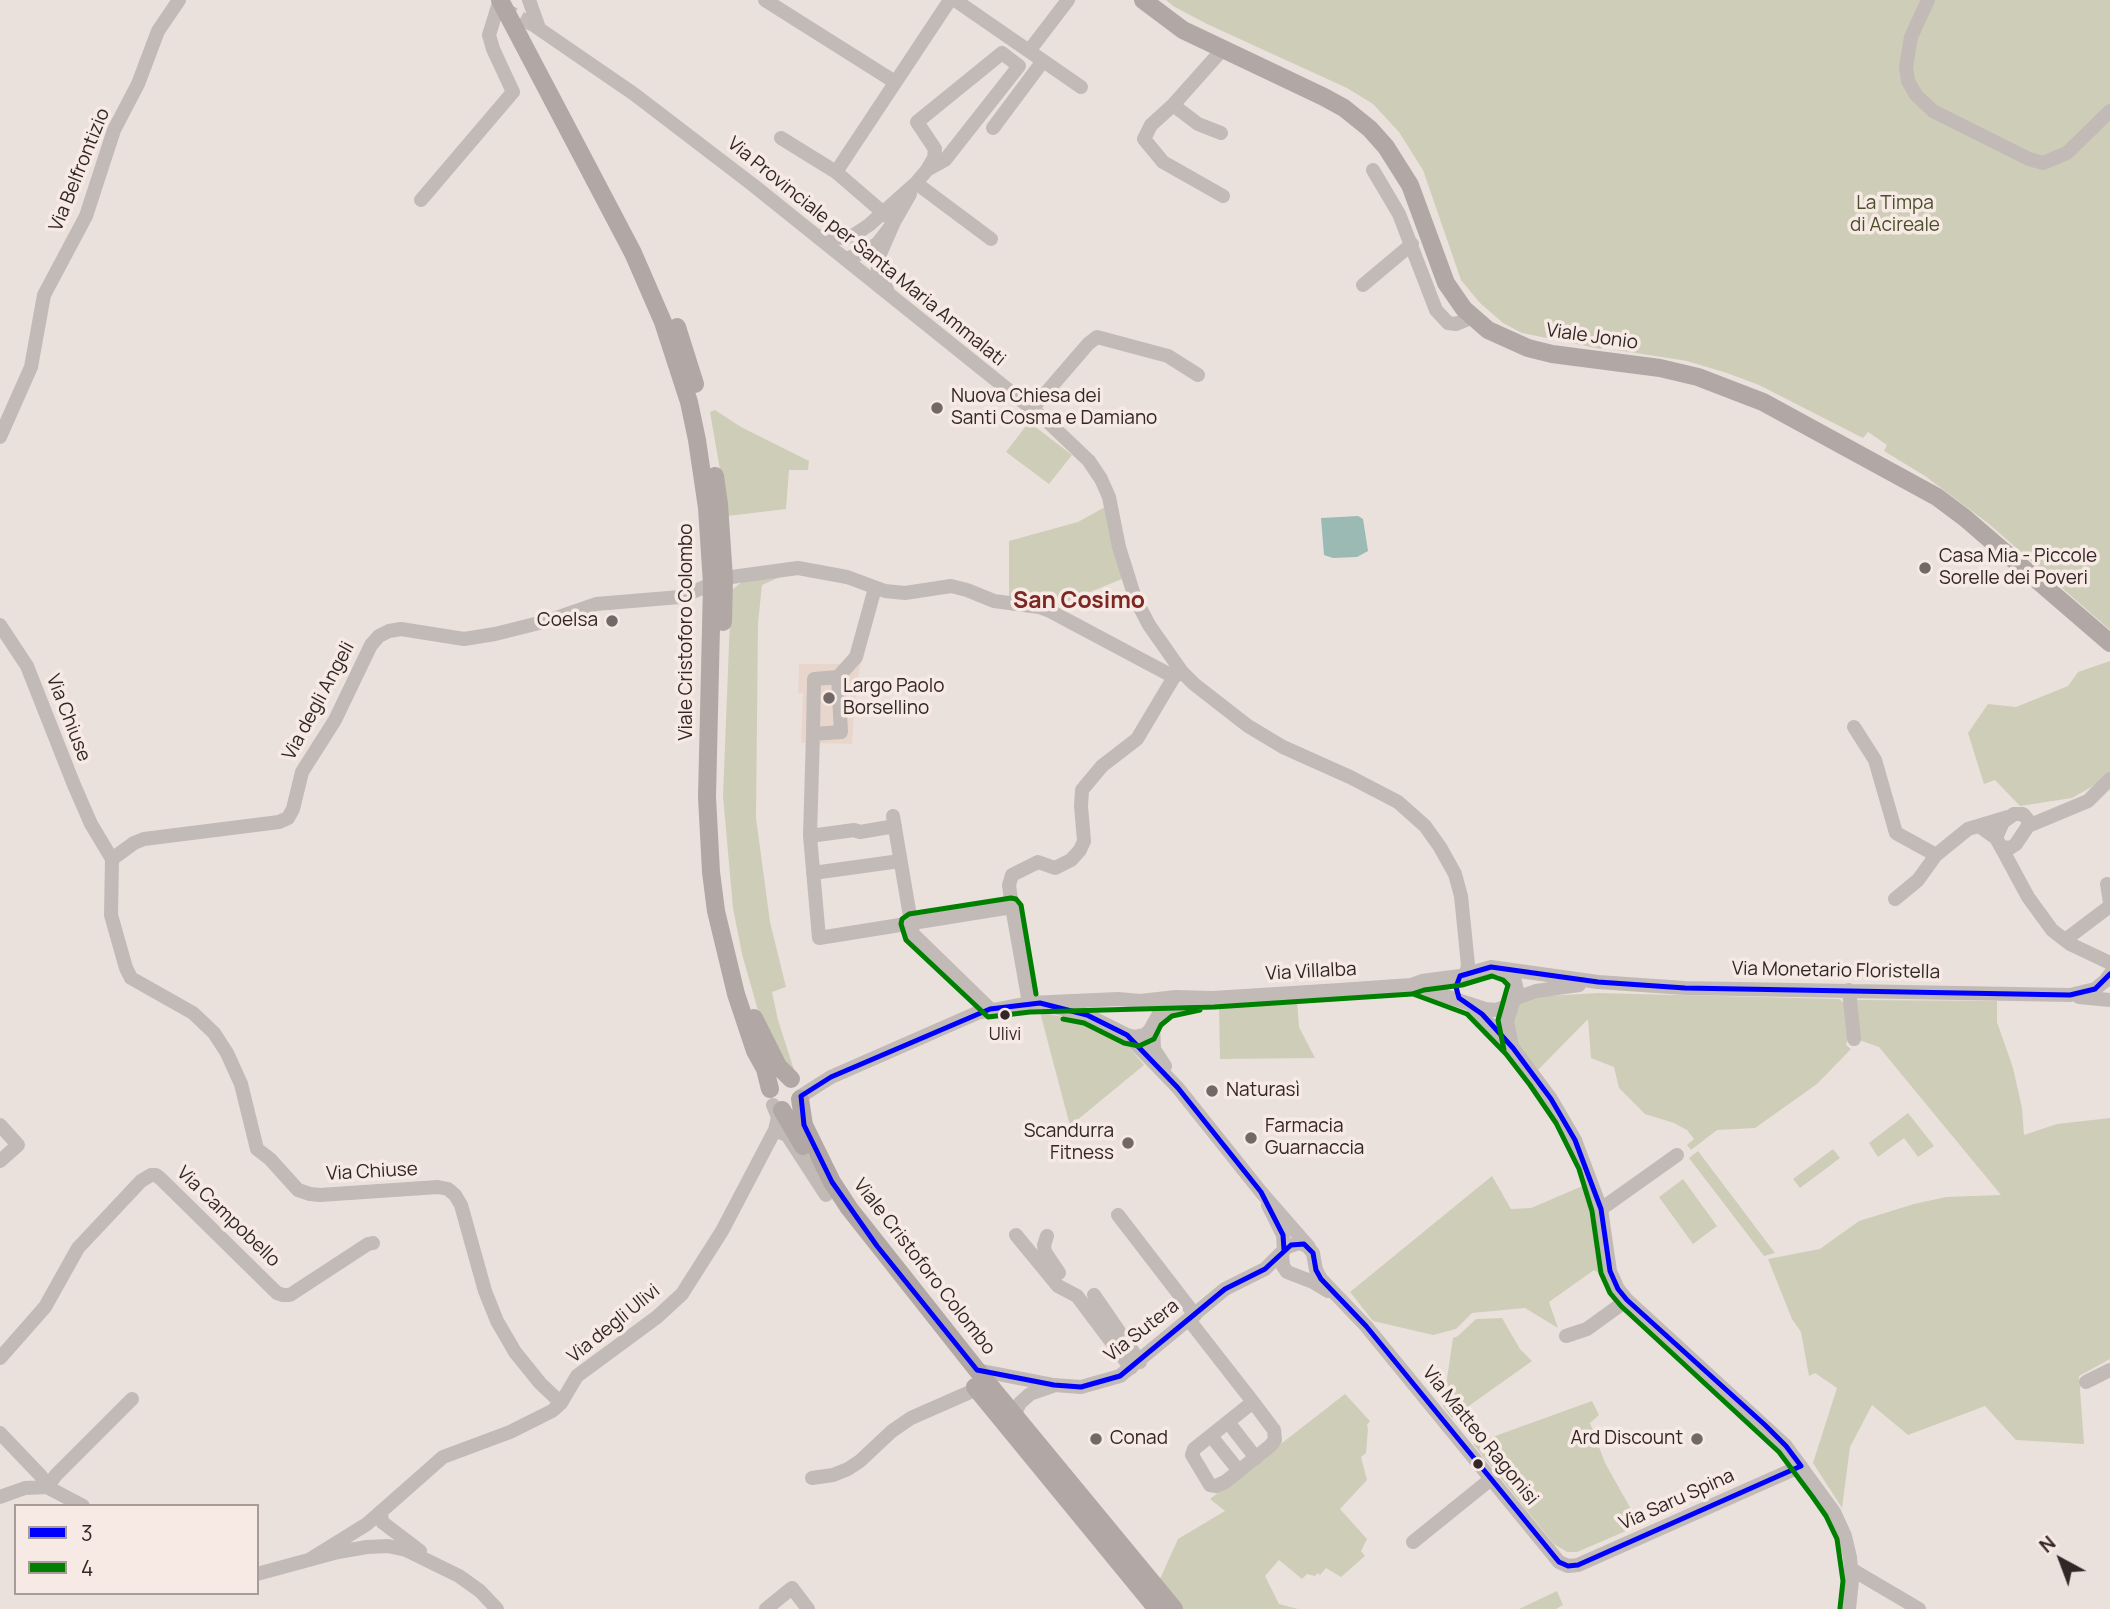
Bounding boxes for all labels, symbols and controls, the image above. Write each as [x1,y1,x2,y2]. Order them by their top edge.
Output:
street label: Via Belfrontizio [45,105,115,235]
street label: Via Provinciale per Santa Maria Ammalati [722,133,1010,371]
park label: La Timpa di Acireale [1850,193,1940,237]
street label: Viale Jonio [1545,319,1639,355]
place label: Nuova Chiesa dei Santi Cosma e Damiano [951,386,1157,430]
marker: Nuova Chiesa dei Santi Cosma e Damiano [929,400,945,416]
street label: Viale Cristoforo Colombo [676,523,698,741]
place label: Casa Mia - Piccole Sorelle dei Poveri [1939,546,2097,590]
marker: Casa Mia - Piccole Sorelle dei Poveri [1917,560,1933,576]
district label: San Cosimo [1013,588,1145,616]
place label: Coelsa [537,610,598,632]
marker: Coelsa [604,613,620,629]
street label: Via degli Angeli [278,638,360,764]
street label: Via Chiuse [41,671,95,765]
place label: Largo Paolo Borsellino [843,676,945,720]
marker: Largo Paolo Borsellino [821,690,837,706]
street label: Via Villalba [1265,958,1357,986]
street label: Via Monetario Floristella [1732,958,1940,984]
marker: Ulivi [998,1008,1012,1022]
place label: Ulivi [989,1025,1021,1045]
place label: Naturasì [1226,1080,1300,1102]
marker: Naturasì [1204,1083,1220,1099]
place label: Farmacia Guarnaccia [1265,1116,1364,1160]
place label: Scandurra Fitness [1024,1121,1114,1165]
marker: Farmacia Guarnaccia [1243,1130,1259,1146]
marker: Scandurra Fitness [1120,1135,1136,1151]
street label: Via Chiuse [326,1158,418,1186]
street label: Via Campobello [171,1162,285,1272]
street label: Viale Cristoforo Colombo [848,1174,1000,1360]
street label: Via degli Ulivi [563,1280,665,1368]
street label: Via Sutera [1100,1295,1184,1367]
street label: Via Matteo Ragonisi [1417,1362,1543,1510]
place label: Conad [1110,1428,1168,1450]
place label: Ard Discount [1570,1428,1683,1450]
marker: Conad [1088,1431,1104,1447]
marker: Ard Discount [1689,1431,1705,1447]
unlabelled marker [1471,1457,1485,1471]
street label: Via Saru Spina [1616,1465,1738,1535]
legend [14,1504,259,1595]
text: 3 [81,1519,93,1547]
north arrow [2026,1525,2096,1595]
text: N [2034,1530,2061,1558]
text: 4 [81,1554,93,1582]

